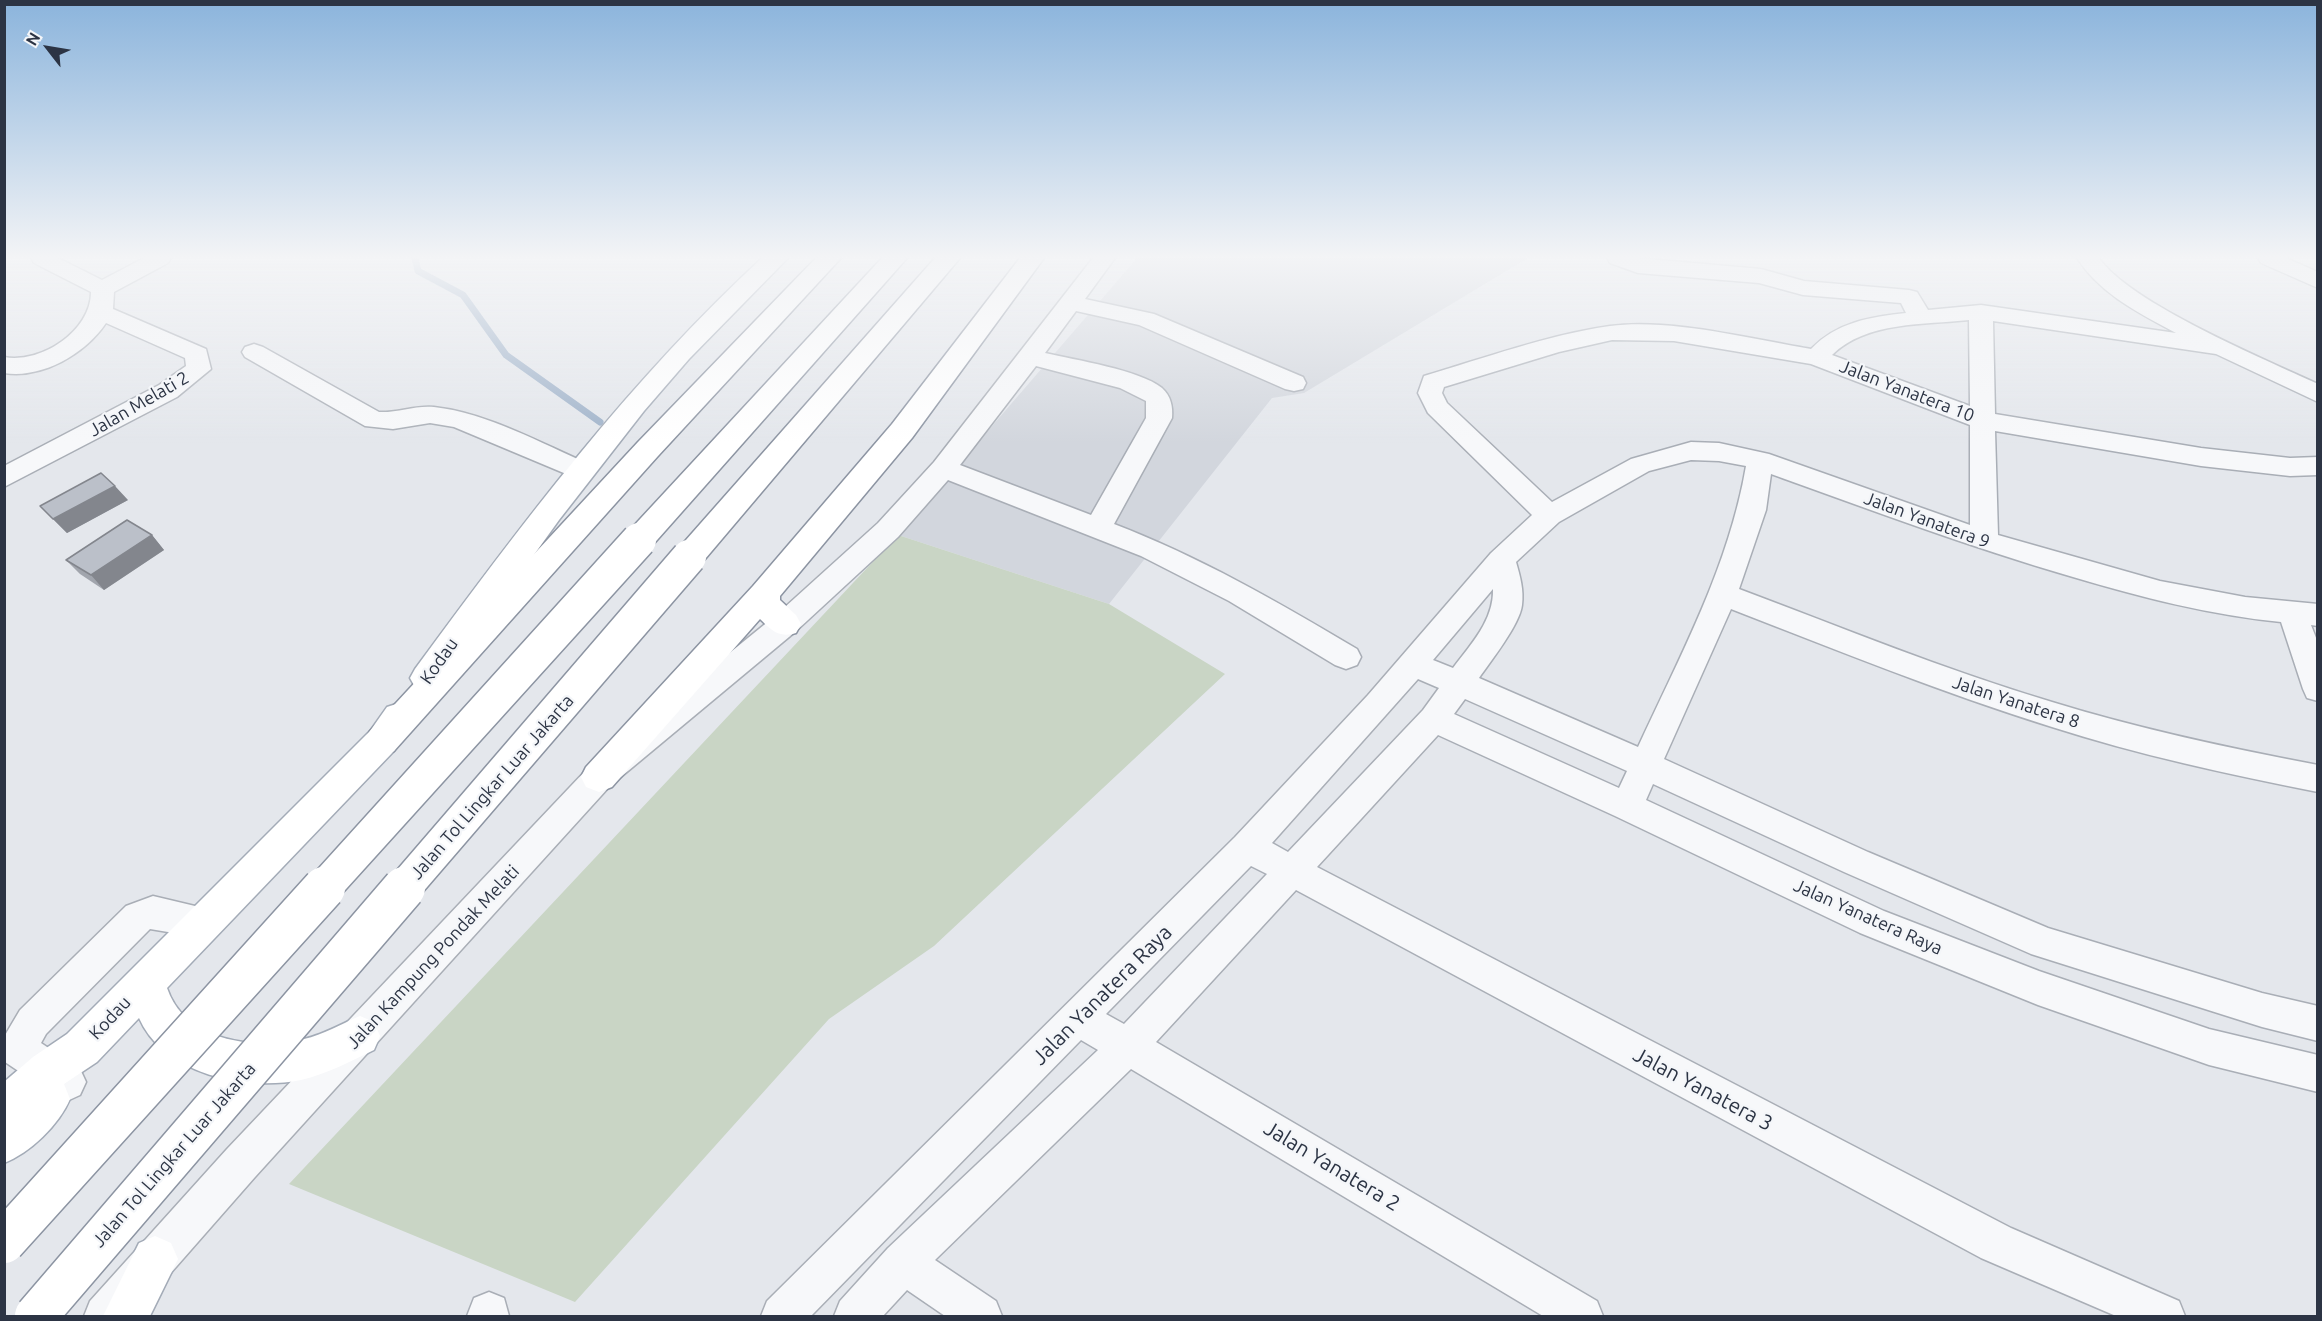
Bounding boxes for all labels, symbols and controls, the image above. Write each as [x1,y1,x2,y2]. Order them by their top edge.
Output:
north arrow [18,18,78,78]
text: N [22,29,43,48]
street label: Jalan Yanatera 10 [1837,355,1977,427]
street label: Jalan Melati 2 [85,367,193,441]
street label: Jalan Yanatera 9 [1861,487,1993,553]
street label: Kodau [415,634,463,688]
street label: Jalan Yanatera 8 [1950,671,2082,733]
street label: Jalan Tol Lingkar Luar Jakarta [406,690,578,884]
street label: Jalan Kampung Pondak Melati [342,861,524,1053]
street label: Jalan Yanatera Raya [1790,874,1946,960]
street label: Jalan Yanatera Raya [1027,920,1177,1070]
street label: Kodau [85,992,135,1044]
street label: Jalan Yanatera 3 [1629,1042,1777,1136]
street label: Jalan Tol Lingkar Luar Jakarta [88,1058,260,1252]
street label: Jalan Yanatera 2 [1259,1115,1405,1217]

